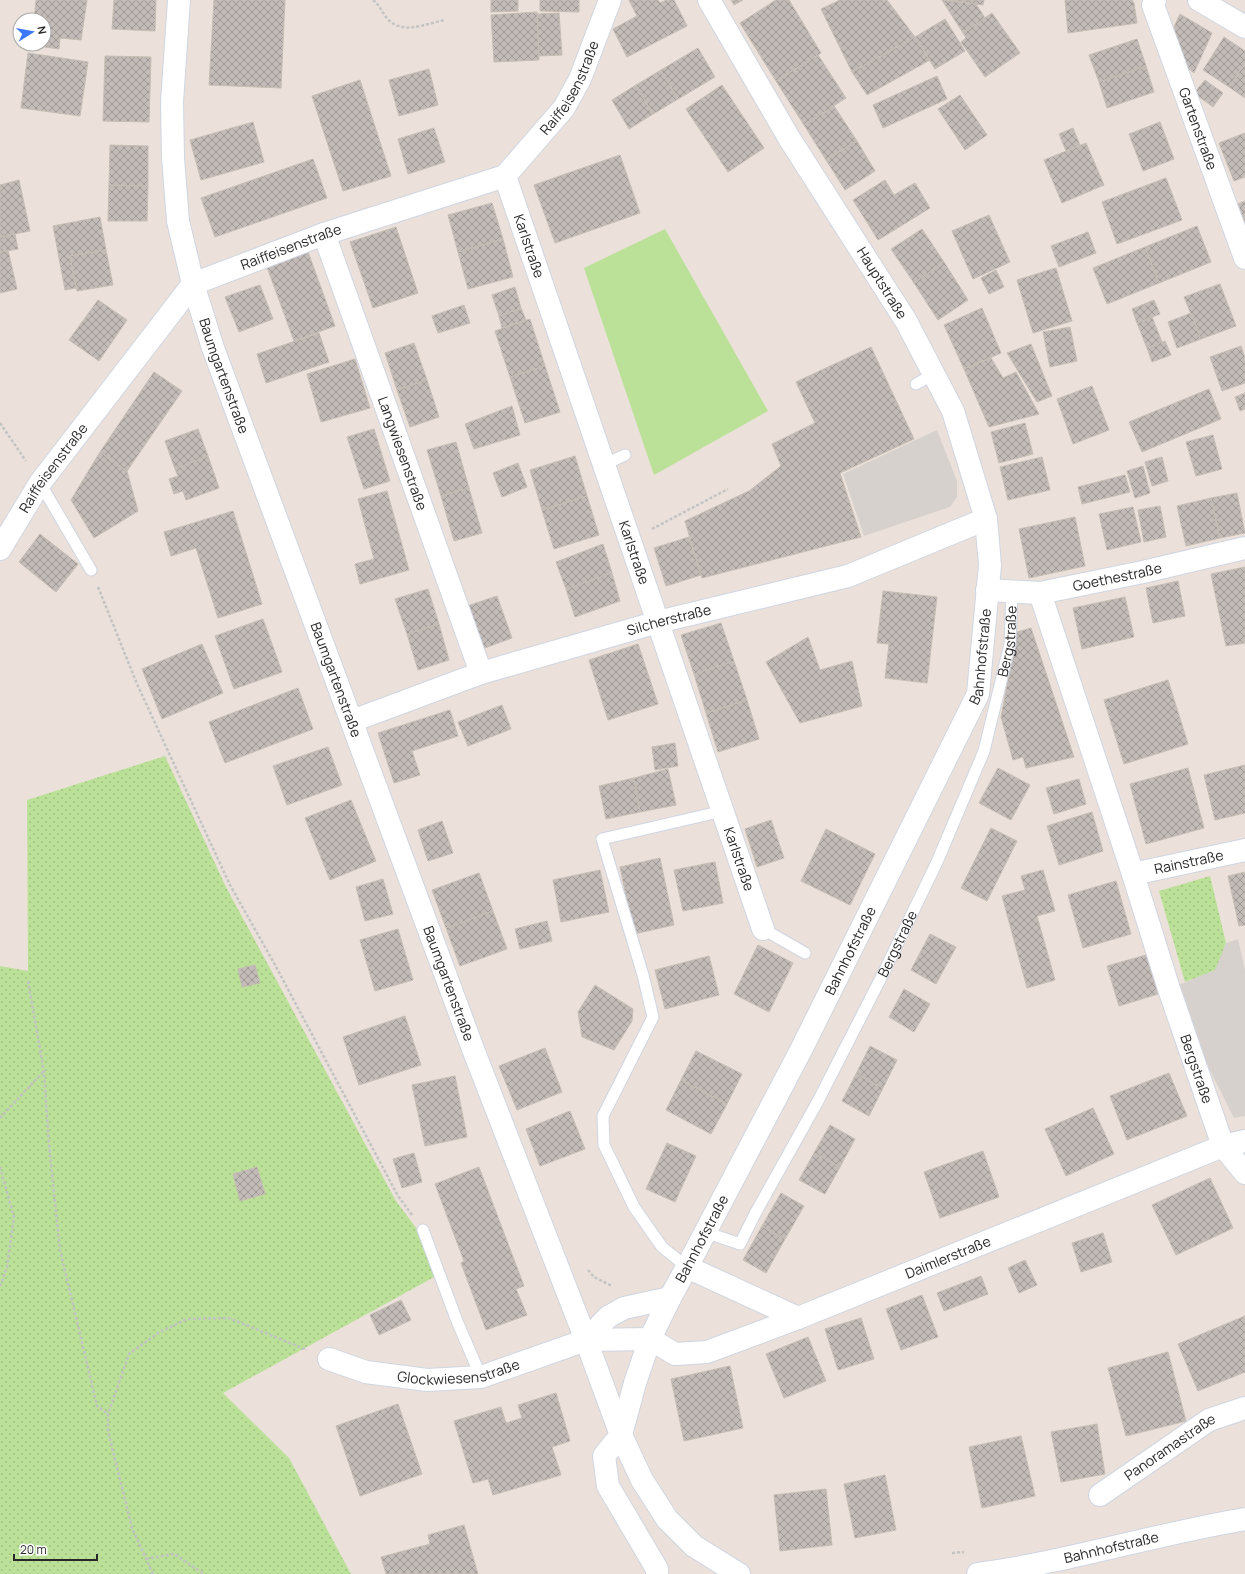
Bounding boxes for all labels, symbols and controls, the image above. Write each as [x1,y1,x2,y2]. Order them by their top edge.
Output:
north arrow [12,12,52,52]
text: N [34,25,50,35]
street label: Raiffeisenstraße [535,38,603,139]
street label: Gartenstraße [1175,85,1222,172]
street label: Karlstraße [510,211,549,280]
street label: Raiffeisenstraße [238,219,344,274]
street label: Hauptstraße [853,243,912,322]
street label: Baumgartenstraße [195,315,254,436]
street label: Langwiesenstraße [374,394,432,513]
street label: Raiffeisenstraße [14,419,92,516]
street label: Karlstraße [615,518,654,587]
street label: Goethestraße [1071,558,1164,595]
street label: Silcherstraße [624,599,713,640]
street label: Bergstraße [992,605,1020,679]
street label: Bahnhofstraße [964,608,995,708]
street label: Baumgartenstraße [306,619,367,740]
street label: Karlstraße [720,824,759,893]
street label: Rainstraße [1152,845,1225,878]
street label: Bahnhofstraße [820,903,880,998]
street label: Bergstraße [873,907,921,980]
street label: Baumgartenstraße [419,923,479,1044]
street label: Bergstraße [1176,1032,1218,1106]
street label: Bahnhofstraße [670,1191,732,1286]
street label: Daimlerstraße [902,1231,993,1283]
street label: Glockwiesenstraße [396,1354,522,1389]
street label: Panoramastraße [1120,1409,1218,1485]
street label: Bahnhofstraße [1062,1527,1160,1567]
scale bar [14,1536,97,1562]
text: 20 m [20,1541,47,1558]

